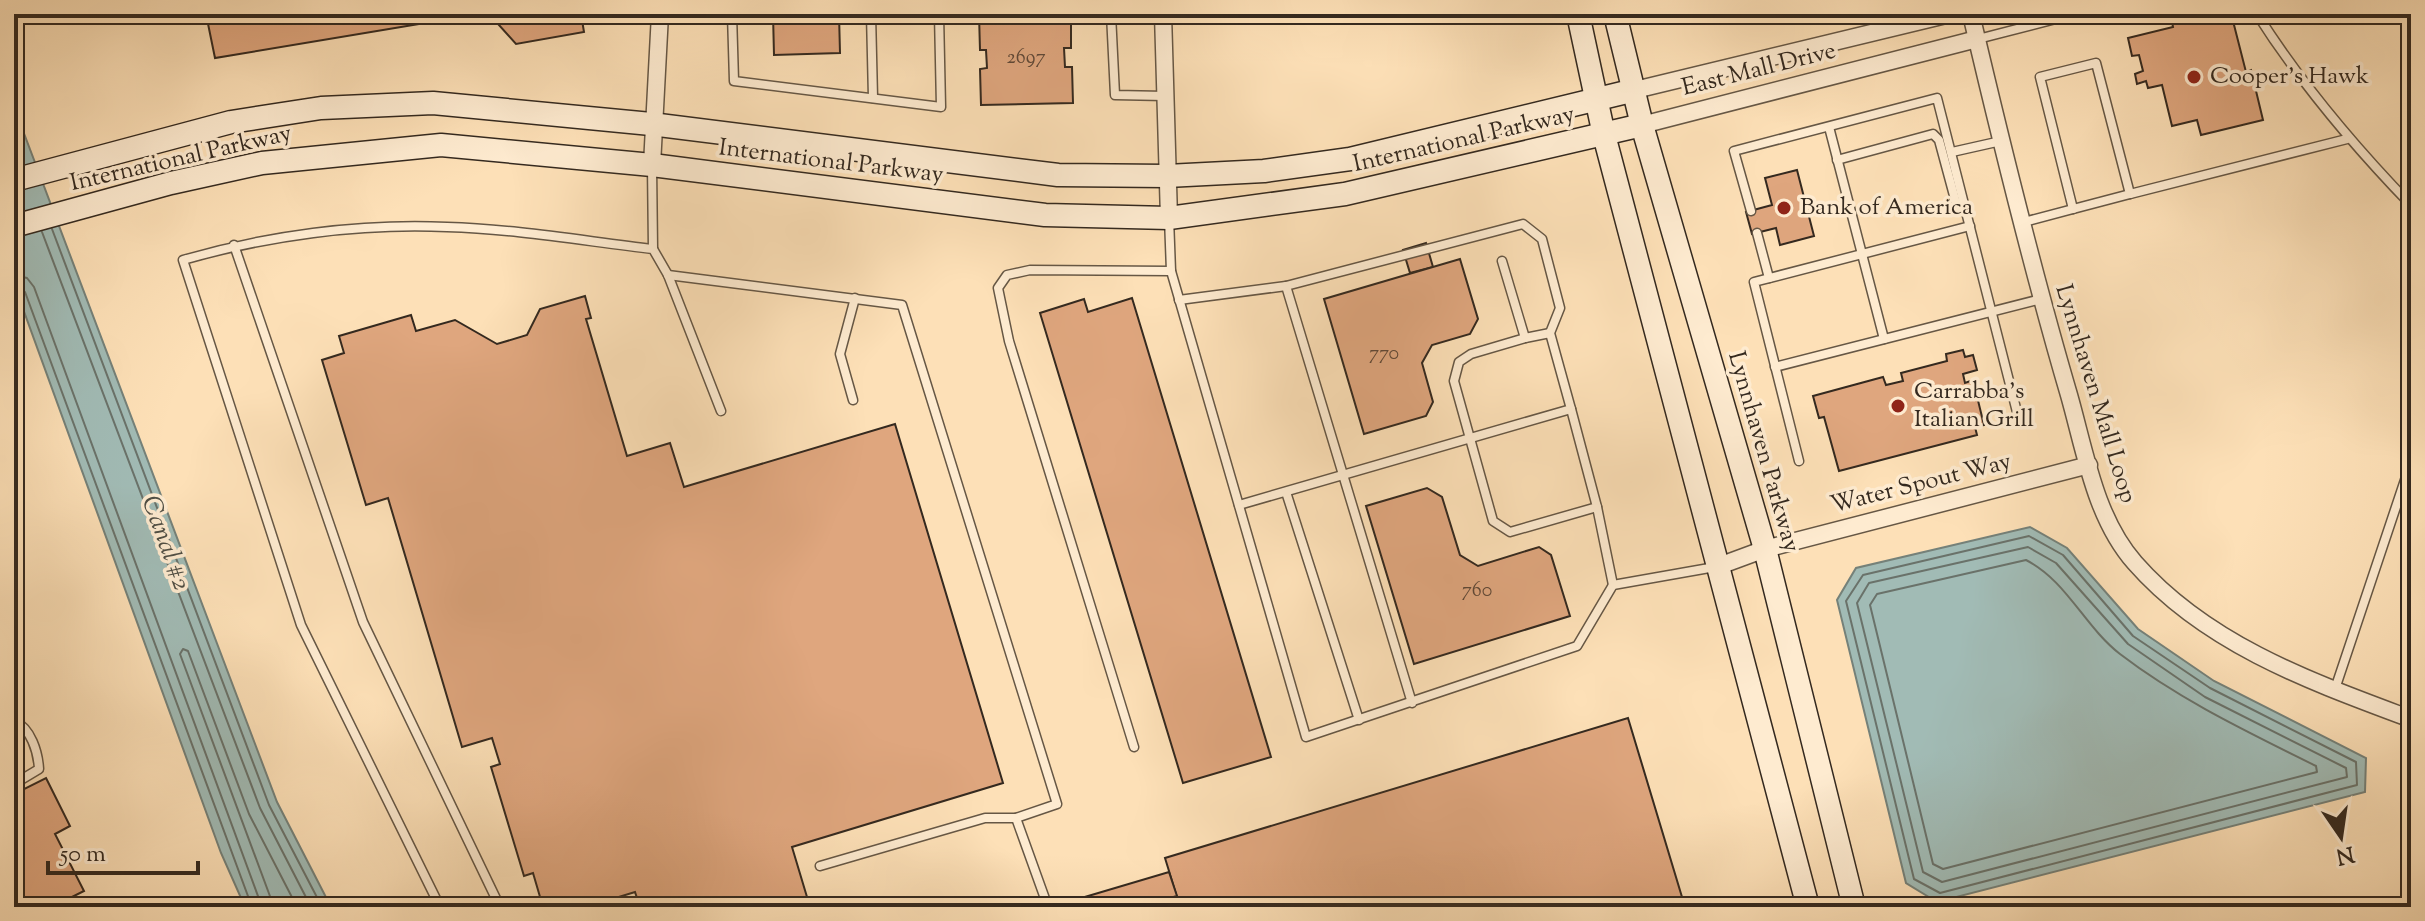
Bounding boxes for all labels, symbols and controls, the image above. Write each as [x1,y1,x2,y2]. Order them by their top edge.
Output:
street label: East Mall Drive [1678,34,1840,106]
house number: 2697 [1006,44,1046,73]
place label: Cooper's Hawk [2210,60,2369,94]
marker: Cooper's Hawk [2185,68,2203,86]
street label: International Parkway [1350,98,1578,182]
street label: International Parkway [67,117,295,201]
street label: International Parkway [717,131,945,193]
place label: Bank of America [1800,191,1973,225]
marker: Bank of America [1775,199,1793,217]
street label: Lynnhaven Mall Loop [2046,281,2144,507]
house number: 770 [1369,340,1399,369]
street label: Lynnhaven Parkway [1718,348,1808,556]
place label: Carrabba's Italian Grill [1914,375,2034,437]
marker: Carrabba's Italian Grill [1889,397,1907,415]
street label: Water Spout Way [1827,445,2015,523]
water label: Canal #2 [131,491,199,595]
house number: 760 [1462,577,1492,606]
north arrow [2301,797,2381,877]
scale bar [48,825,198,875]
text: N [2332,836,2357,871]
text: 50 m [58,838,106,872]

